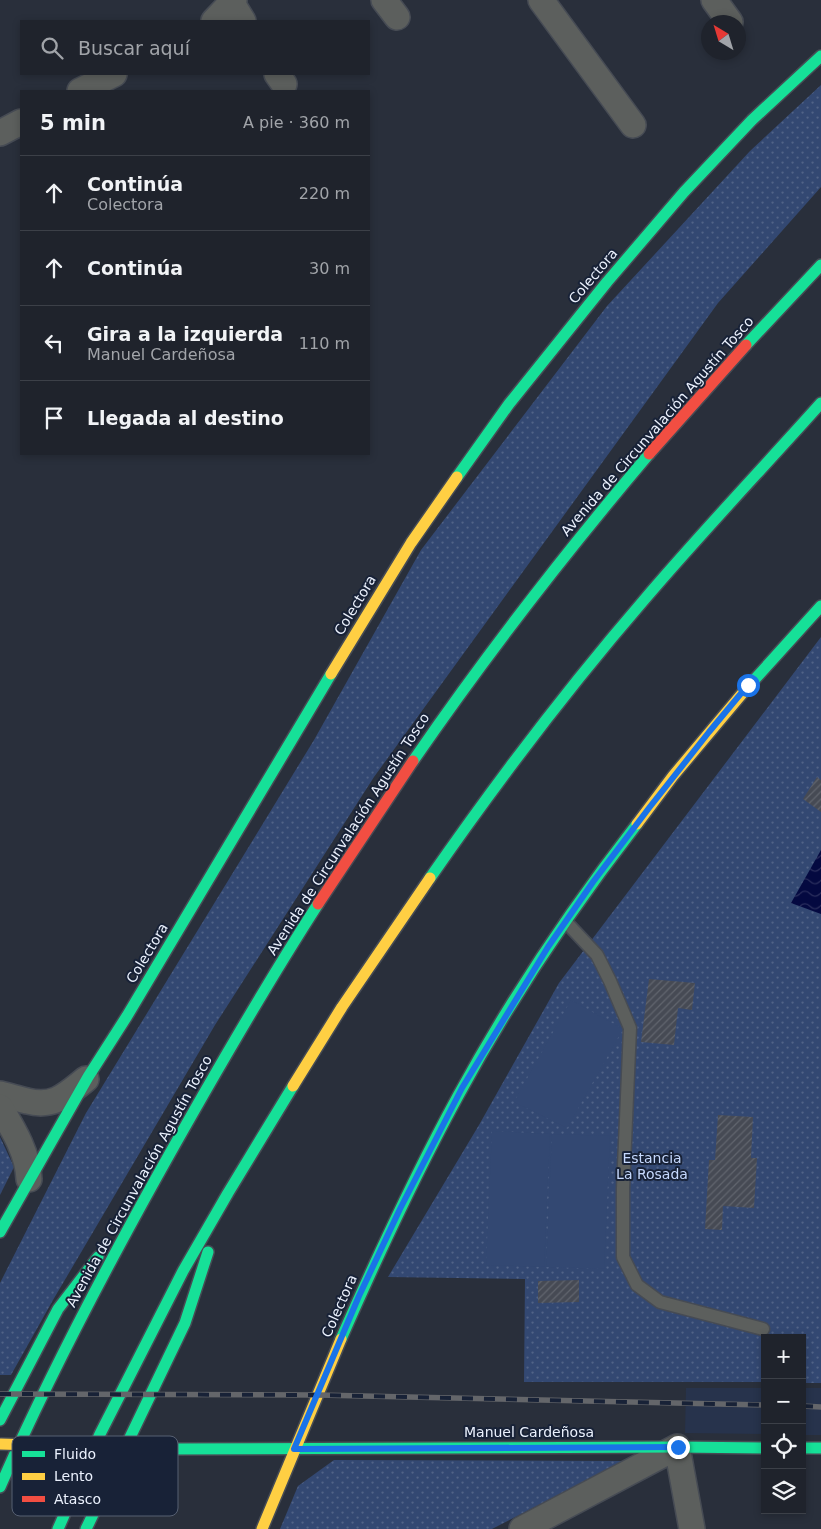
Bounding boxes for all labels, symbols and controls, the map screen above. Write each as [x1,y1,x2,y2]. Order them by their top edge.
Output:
north arrow [701,15,746,60]
search box [20,20,370,75]
icon: search [38,34,66,62]
text: Buscar aquí [78,37,190,59]
text: 5 min [40,111,106,135]
text: A pie · 360 m [243,113,350,132]
text: Continúa [87,173,183,195]
icon: ahead [40,179,68,207]
text: 220 m [299,184,350,203]
text: Colectora [87,195,164,214]
street label: Colectora [565,245,621,307]
icon: ahead [40,254,68,282]
text: Continúa [87,257,183,279]
text: 30 m [309,259,350,278]
street label: Avenida de Circunvalación Agustín Tosco [557,313,757,539]
text: Gira a la izquierda [87,323,283,345]
icon: left [40,329,68,357]
text: 110 m [299,334,350,353]
text: Manuel Cardeñosa [87,345,236,364]
icon: arrive [40,404,68,432]
text: Llegada al destino [87,407,284,429]
street label: Colectora [331,572,379,638]
route start [737,674,760,697]
street label: Avenida de Circunvalación Agustín Tosco [264,710,432,958]
street label: Colectora [123,920,171,986]
street label: Avenida de Circunvalación Agustín Tosco [63,1052,215,1310]
park label: Estancia La Rosada [616,1150,688,1182]
street label: Colectora [318,1272,360,1340]
map controls [761,1334,806,1514]
button: + [761,1334,806,1379]
button: − [761,1379,806,1424]
street label: Manuel Cardeñosa [464,1424,594,1440]
button: locate [761,1424,806,1469]
legend [12,1436,178,1516]
route end [667,1436,690,1459]
text: Fluido [54,1446,96,1462]
text: Lento [54,1468,93,1484]
button: layers [761,1469,806,1514]
text: Atasco [54,1491,101,1507]

